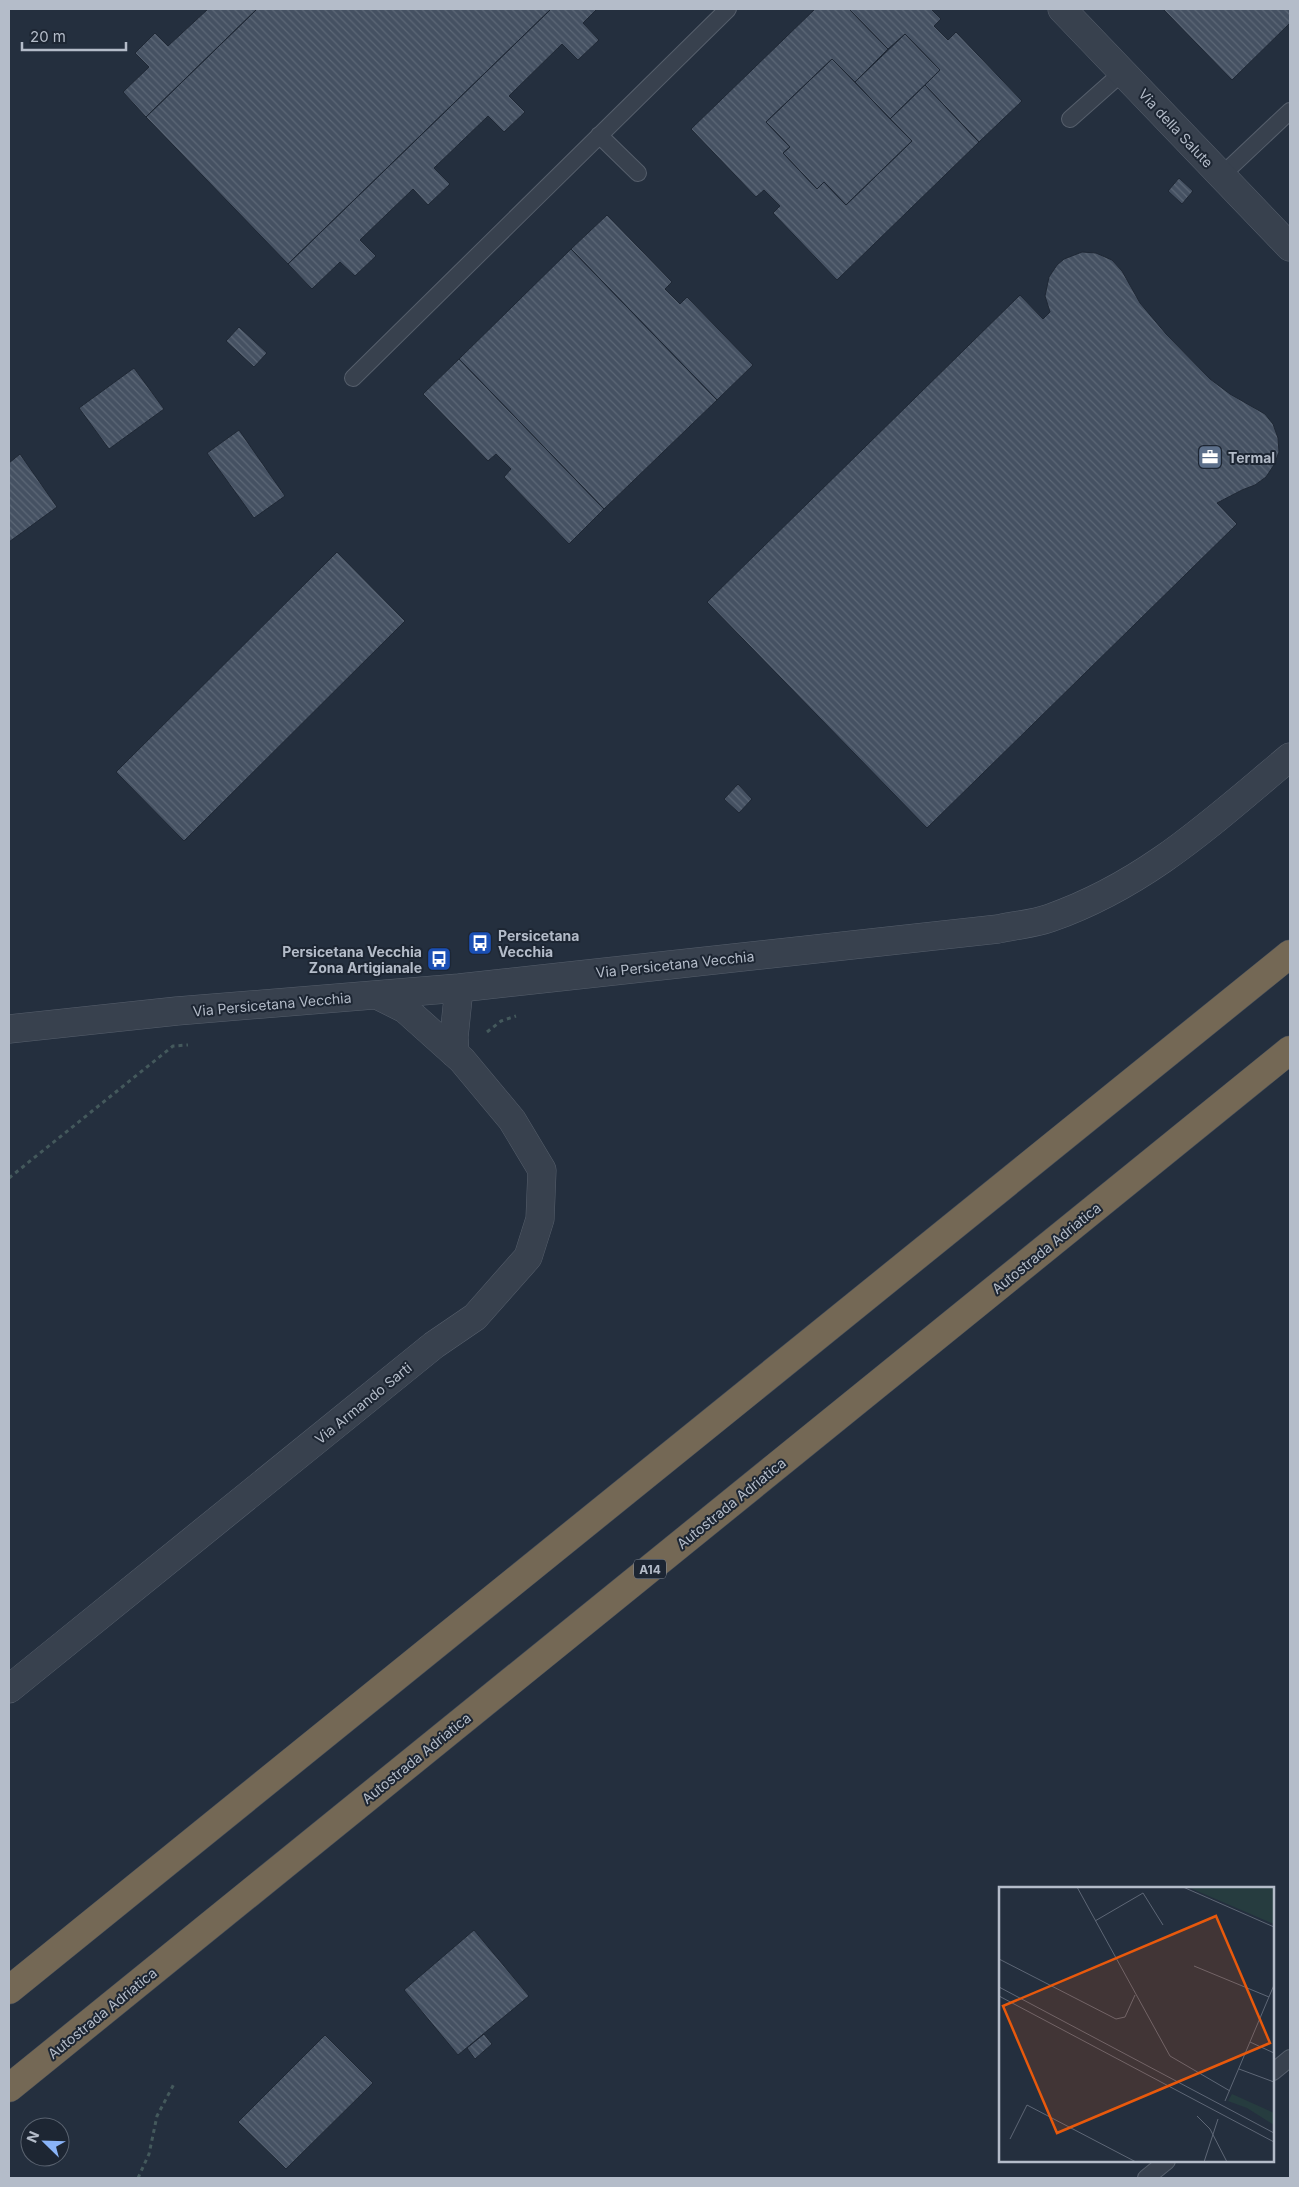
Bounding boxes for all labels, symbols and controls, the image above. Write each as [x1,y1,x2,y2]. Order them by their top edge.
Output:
scale bar [22,20,126,52]
text: 20 m [30,27,66,46]
street label: Via della Salute [1135,85,1217,171]
office icon: Termal [1197,444,1223,470]
place label: Termal [1228,449,1275,466]
place label: Persicetana Vecchia [498,927,579,960]
bus stop icon: Persicetana Vecchia [467,930,493,956]
place label: Persicetana Vecchia Zona Artigianale [282,943,422,976]
bus stop icon: Persicetana Vecchia Zona Artigianale [426,946,452,972]
street label: Via Persicetana Vecchia [595,947,755,981]
street label: Via Persicetana Vecchia [192,989,352,1019]
street label: Autostrada Adriatica [988,1199,1104,1297]
street label: Via Armando Sarti [311,1359,415,1447]
street label: Autostrada Adriatica [673,1454,789,1552]
road number: A14 [634,1560,666,1578]
street label: Autostrada Adriatica [358,1709,474,1807]
inset map [999,1887,1274,2162]
street label: Autostrada Adriatica [44,1964,160,2062]
north arrow [20,2117,70,2167]
text: N [23,2128,42,2145]

